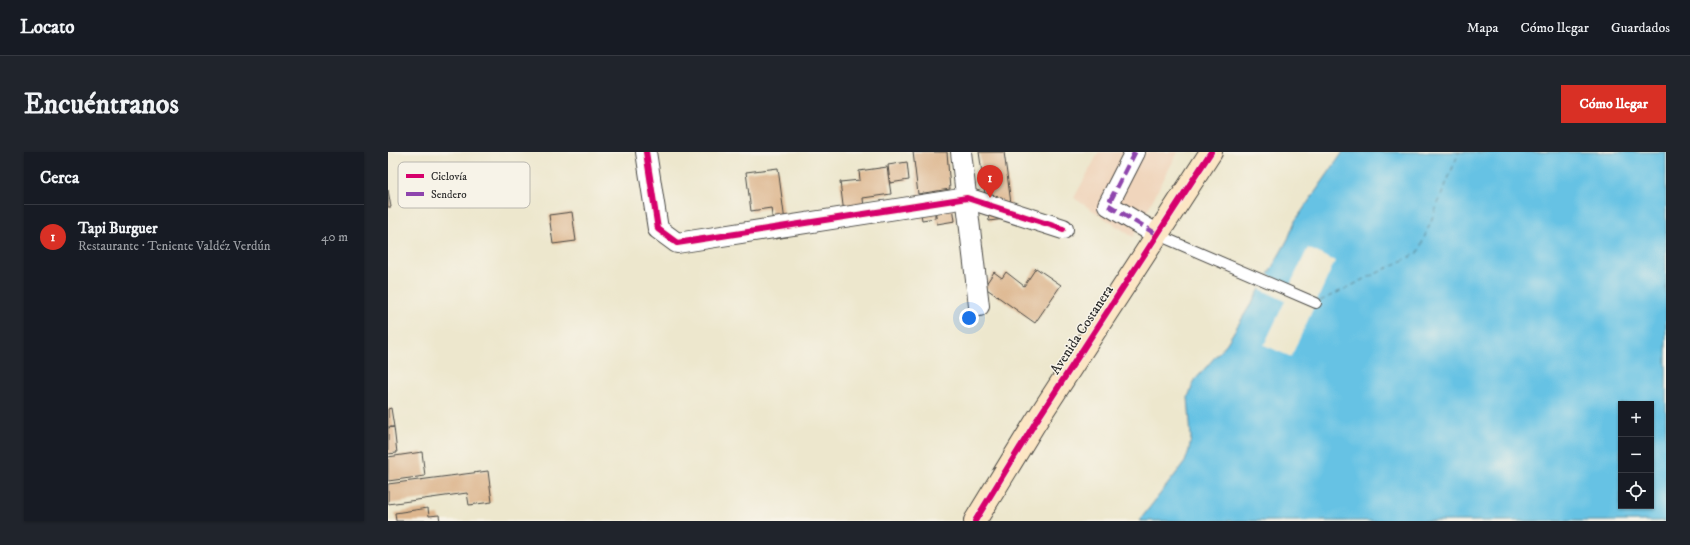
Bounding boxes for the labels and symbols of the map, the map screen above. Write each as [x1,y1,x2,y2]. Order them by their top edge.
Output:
legend [398,162,530,208]
pin: 1 [977,165,1003,198]
text: Ciclovía [431,170,467,184]
text: Sendero [431,188,467,202]
street label: Avenida Costanera [1046,282,1118,378]
your location [959,308,979,328]

